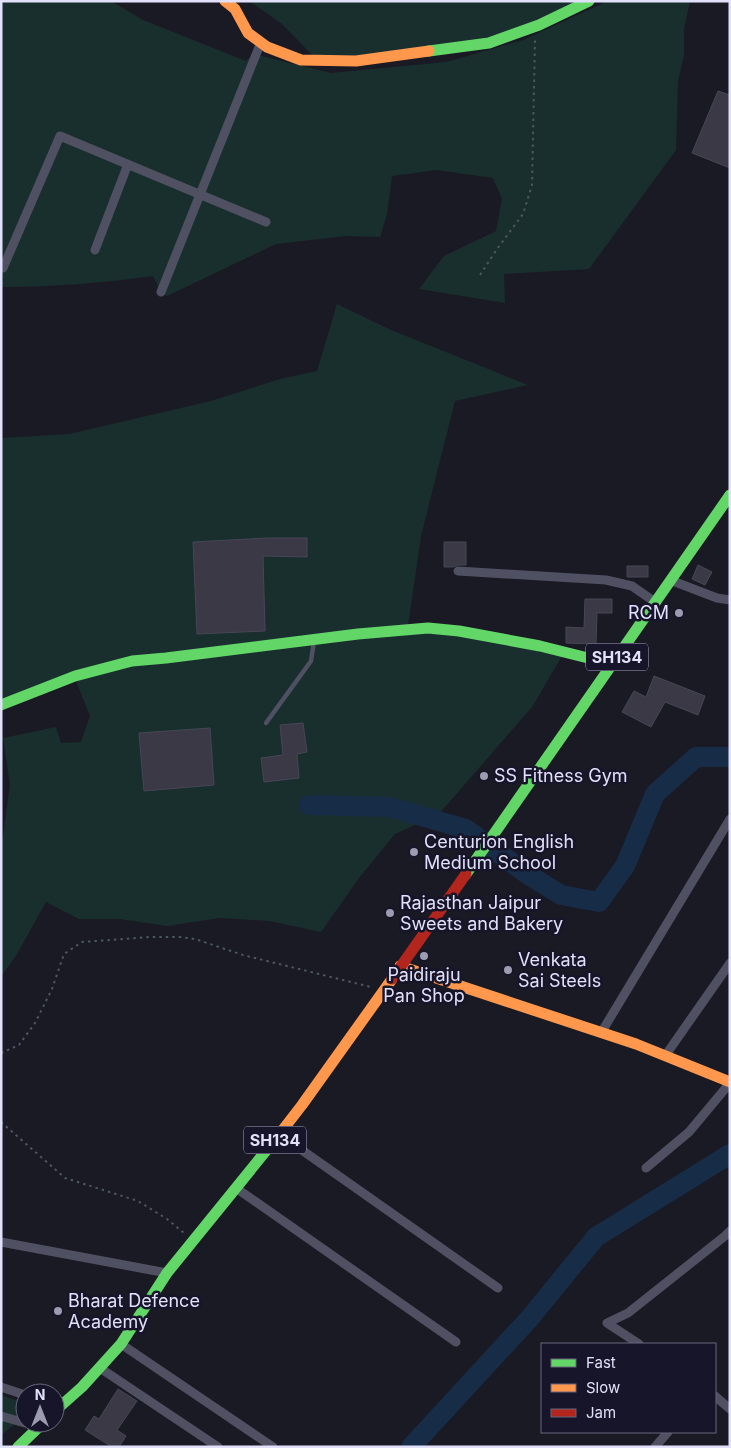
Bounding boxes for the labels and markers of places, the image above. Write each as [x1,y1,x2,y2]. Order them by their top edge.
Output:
place label: RCM [628,602,669,623]
marker: RCM [673,607,685,619]
place label: SS Fitness Gym [494,765,628,786]
marker: SS Fitness Gym [478,770,490,782]
place label: Centurion English Medium School [424,831,574,873]
marker: Centurion English Medium School [408,846,420,858]
place label: Rajasthan Jaipur Sweets and Bakery [400,892,563,934]
marker: Rajasthan Jaipur Sweets and Bakery [384,907,396,919]
place label: Venkata Sai Steels [518,949,601,991]
marker: Paidiraju Pan Shop [418,950,430,962]
place label: Paidiraju Pan Shop [383,964,465,1006]
marker: Venkata Sai Steels [502,964,514,976]
place label: Bharat Defence Academy [68,1290,200,1332]
marker: Bharat Defence Academy [52,1305,64,1317]

